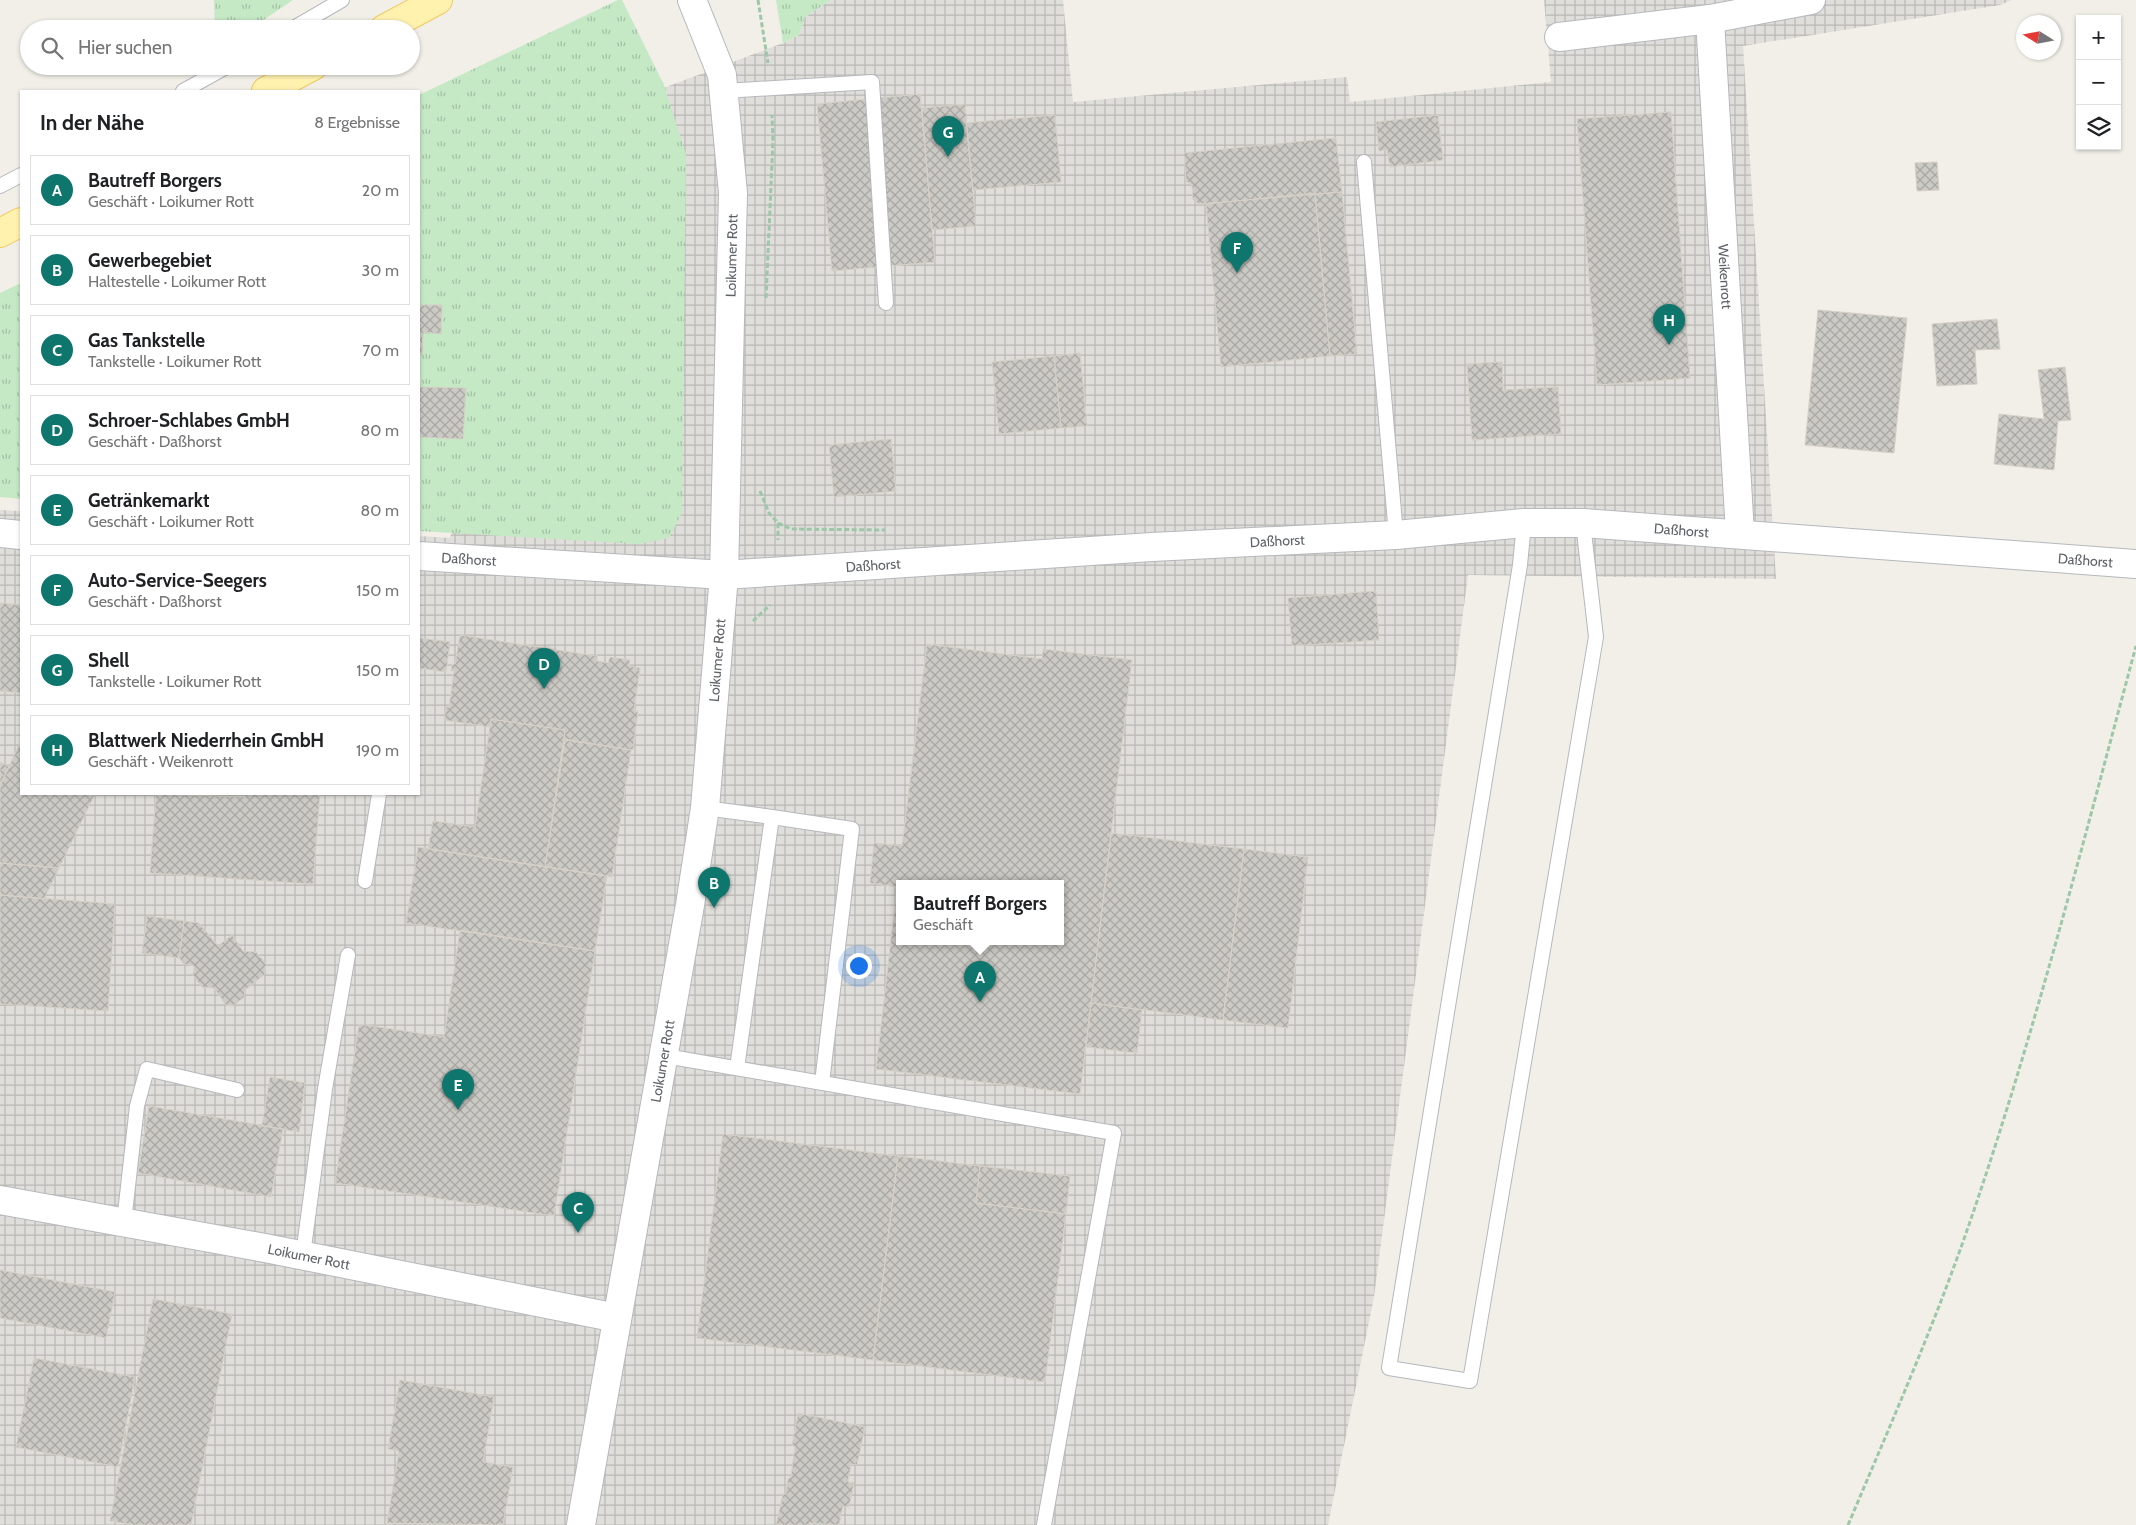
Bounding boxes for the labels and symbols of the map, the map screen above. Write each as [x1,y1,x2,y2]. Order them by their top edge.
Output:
north arrow [2016,15,2061,60]
pin: G [932,116,964,157]
street label: Loikumer Rott [722,213,742,297]
pin: F [1221,232,1253,273]
street label: Weikenrott [1714,244,1736,310]
pin: H [1653,304,1685,345]
street label: Daßhorst [1653,519,1710,541]
street label: Daßhorst [1249,530,1306,551]
street label: Daßhorst [441,548,497,570]
street label: Daßhorst [2057,549,2114,571]
street label: Daßhorst [845,554,901,576]
street label: Loikumer Rott [705,618,729,702]
pin: D [528,648,560,689]
pin: B [698,867,730,908]
your location [846,953,872,979]
pin: A [964,961,996,1002]
street label: Loikumer Rott [646,1018,679,1104]
pin: E [442,1069,474,1110]
pin: C [562,1192,594,1233]
street label: Loikumer Rott [266,1240,352,1274]

